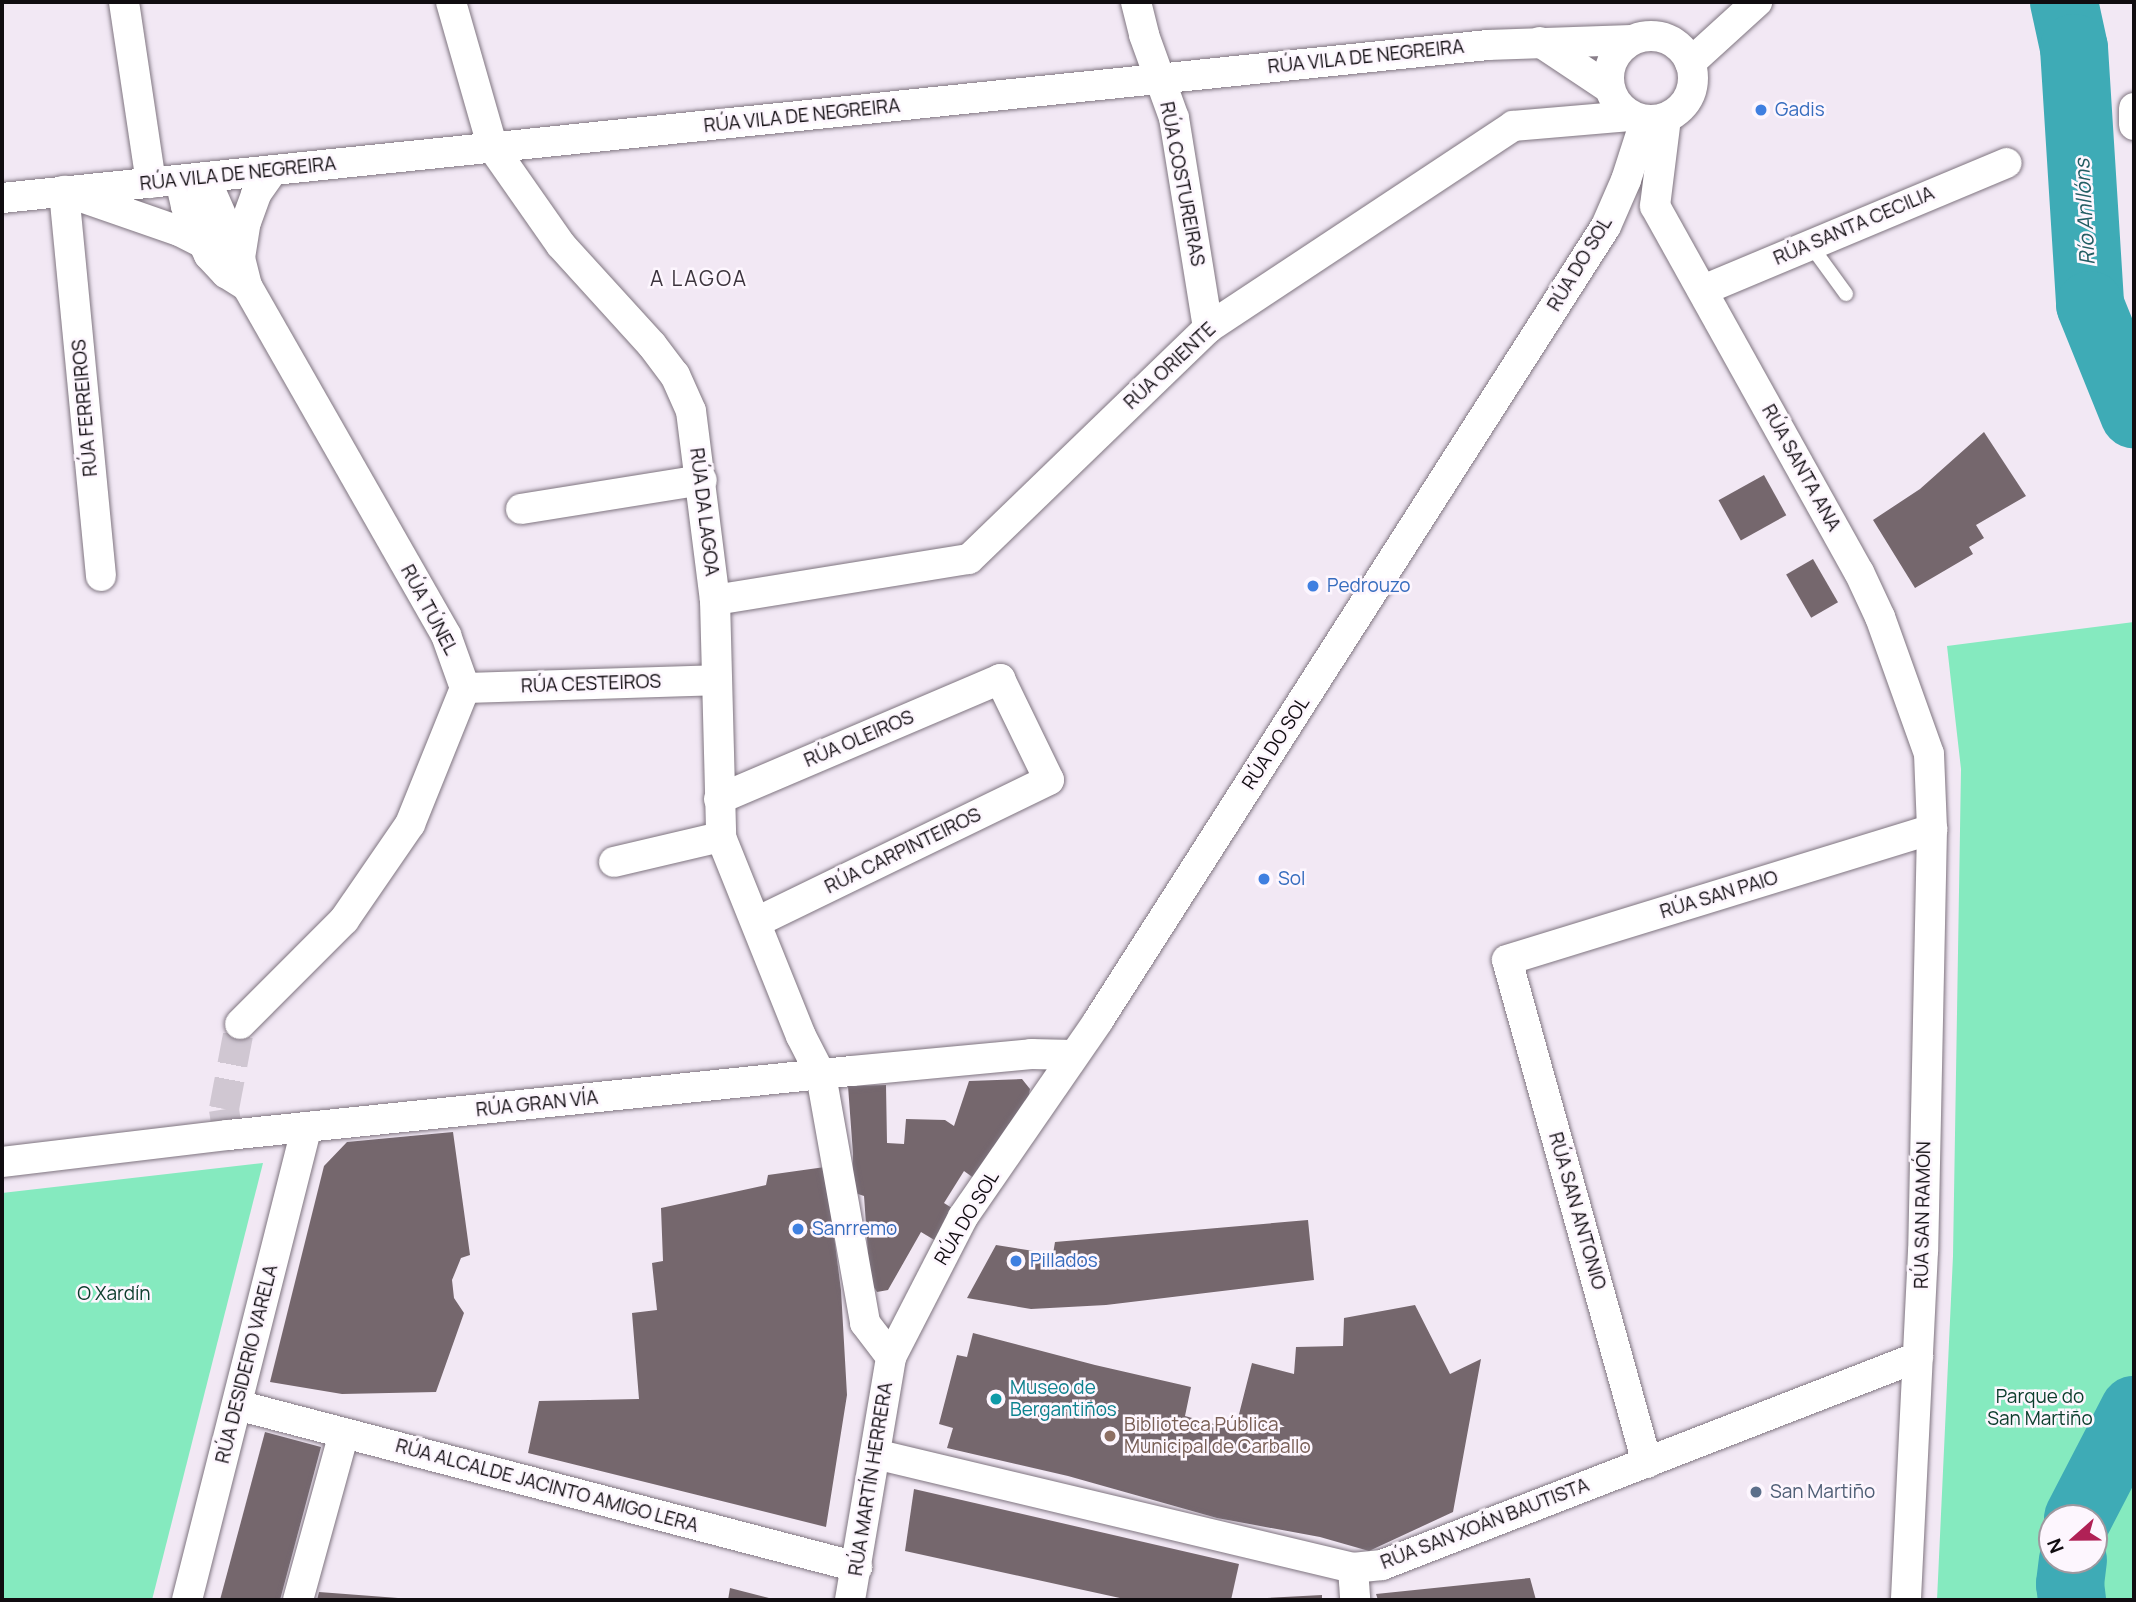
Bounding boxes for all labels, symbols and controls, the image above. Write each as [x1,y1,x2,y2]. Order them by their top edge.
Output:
street label: RÚA VILA DE NEGREIRA [1267,35,1465,79]
street label: RÚA VILA DE NEGREIRA [703,94,901,138]
place label: Gadis [1775,99,1825,121]
street label: RÚA COSTUREIRAS [1155,100,1209,268]
marker: Gadis [1753,102,1769,118]
street label: RÚA VILA DE NEGREIRA [139,152,337,196]
water label: Río Anllóns [2069,158,2099,266]
street label: RÚA SANTA CECILIA [1770,182,1938,270]
street label: RÚA DO SOL [1543,213,1617,315]
district label: A LAGOA [651,265,747,291]
street label: RÚA ORIENTE [1120,318,1220,414]
street label: RÚA FERREIROS [68,338,102,478]
street label: RÚA SANTA ANA [1757,401,1845,535]
street label: RÚA DA LAGOA [685,447,723,577]
street label: RÚA TÚNEL [396,561,462,659]
place label: Pedrouzo [1327,575,1410,597]
marker: Pedrouzo [1305,578,1321,594]
street label: RÚA CESTEIROS [521,670,661,698]
street label: RÚA DO SOL [1238,692,1314,794]
street label: RÚA OLEIROS [801,706,917,772]
street label: RÚA CARPINTEIROS [821,803,985,899]
street label: RÚA SAN PAIO [1657,866,1781,924]
place label: Sol [1278,868,1305,890]
marker: Sol [1256,871,1272,887]
street label: RÚA GRAN VÍA [475,1086,599,1122]
street label: RÚA SAN ANTONIO [1544,1130,1610,1292]
street label: RÚA SAN RAMÓN [1910,1141,1936,1289]
street label: RÚA DO SOL [930,1167,1004,1269]
place label: Sanrremo [812,1218,897,1240]
marker: Sanrremo [790,1221,806,1237]
place label: Pillados [1030,1250,1098,1272]
marker: Pillados [1008,1253,1024,1269]
street label: RÚA DESIDERIO VARELA [211,1262,283,1466]
park label: O Xardín [77,1283,151,1305]
place label: Museo de Bergantiños [1010,1377,1117,1421]
street label: RÚA MARTÍN HERRERA [844,1381,898,1577]
park label: Parque do San Martiño [1987,1386,2093,1430]
marker: Museo de Bergantiños [988,1391,1004,1407]
place label: Biblioteca Pública Municipal de Carballo [1124,1414,1311,1458]
marker: Biblioteca Pública Municipal de Carballo [1102,1428,1118,1444]
street label: RÚA ALCALDE JACINTO AMIGO LERA [393,1435,701,1537]
street label: RÚA SAN XOÁN BAUTISTA [1378,1474,1592,1574]
place label: San Martiño [1770,1481,1875,1503]
marker: San Martiño [1748,1484,1764,1500]
north arrow [2038,1504,2108,1574]
text: N [2041,1535,2070,1557]

